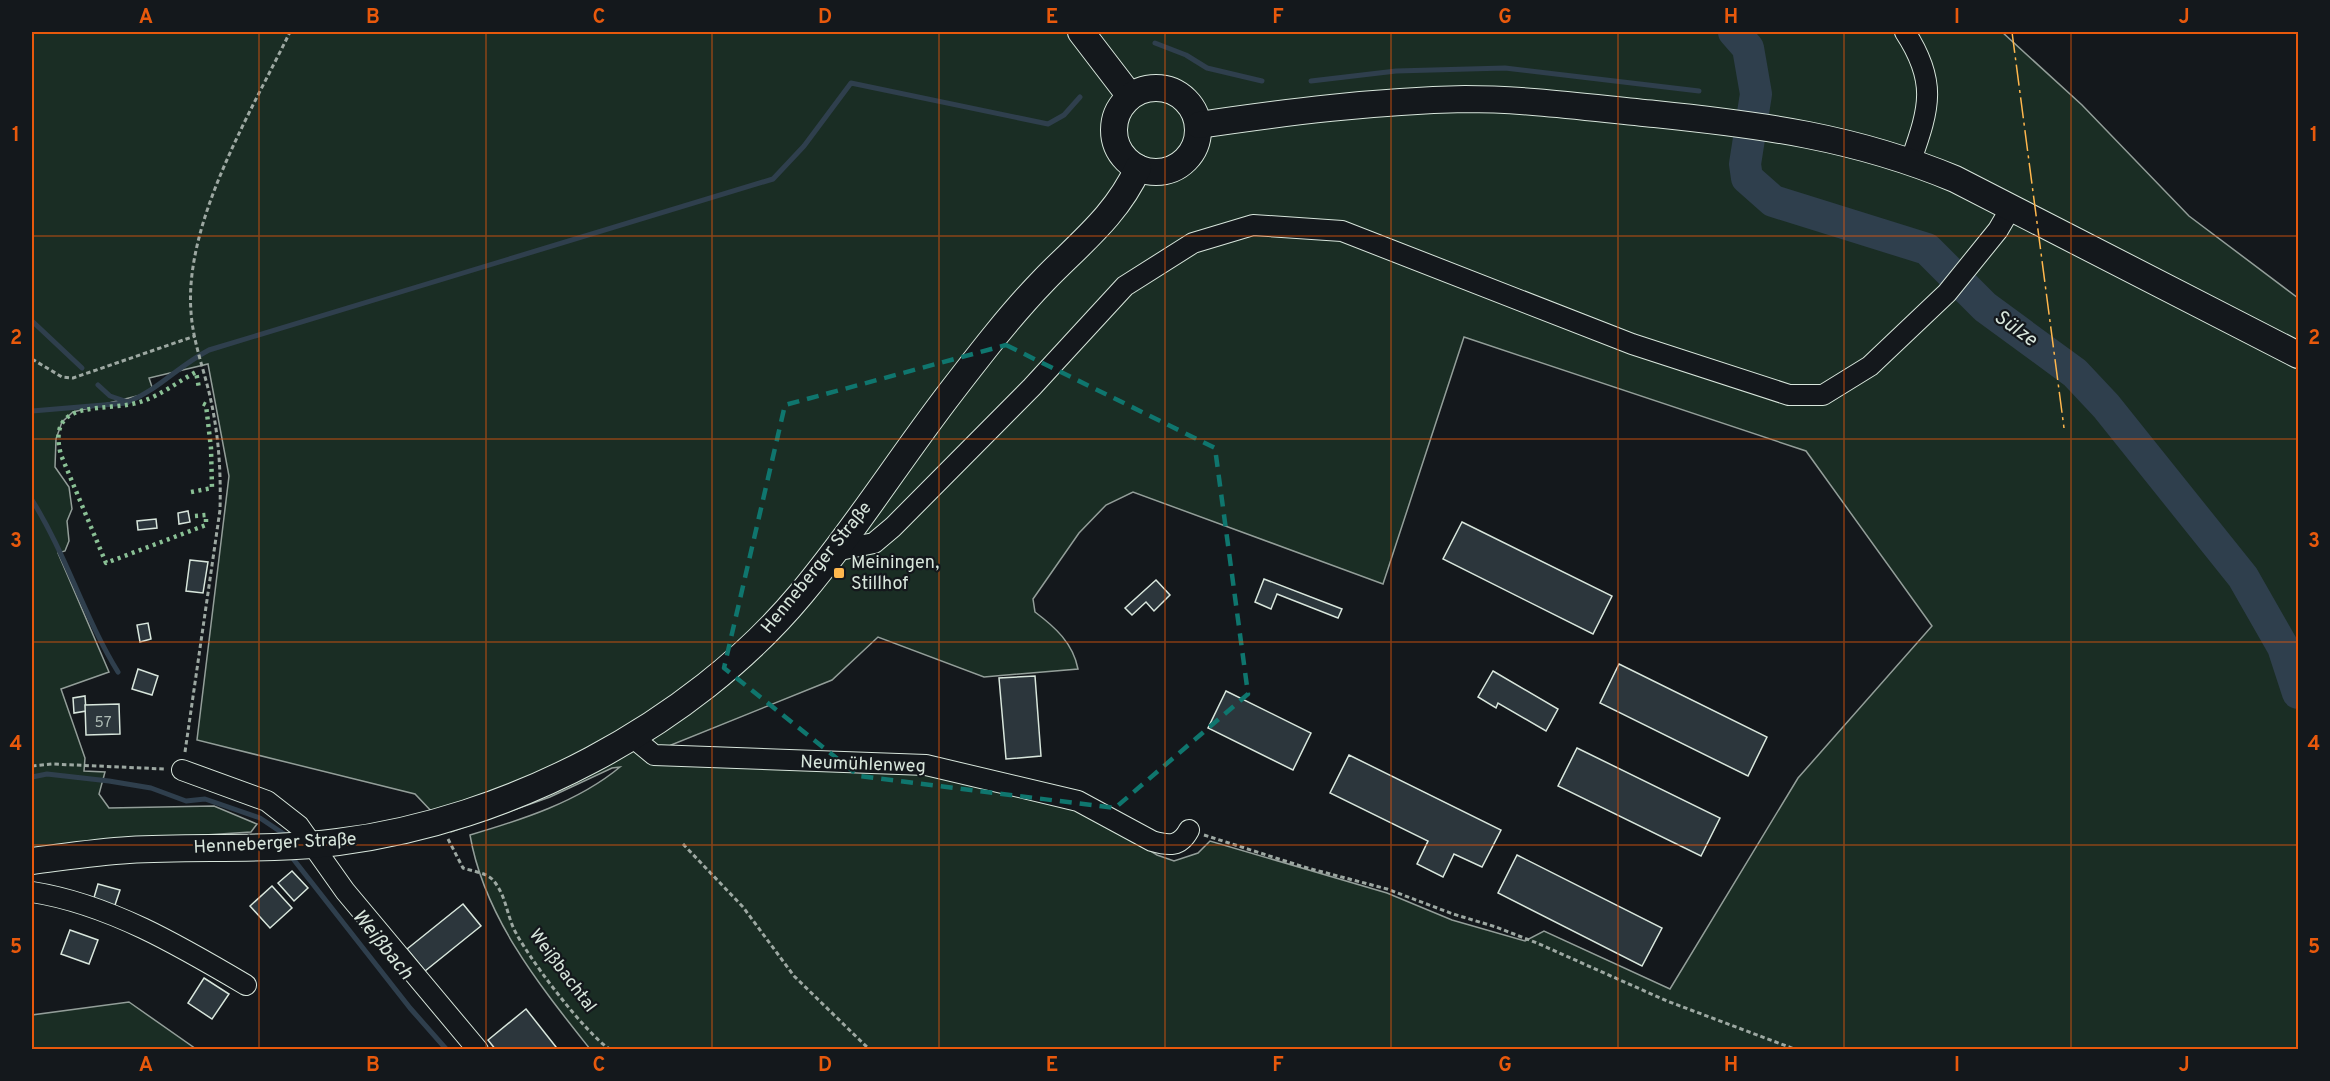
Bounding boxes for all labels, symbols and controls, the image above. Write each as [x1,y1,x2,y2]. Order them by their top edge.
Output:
text: A [139,5,153,31]
text: B [366,5,380,31]
text: C [593,5,605,31]
text: D [818,5,832,31]
text: E [1046,5,1058,31]
text: F [1272,5,1284,31]
text: G [1498,5,1512,31]
text: H [1724,5,1738,31]
text: I [1954,5,1960,31]
text: J [2178,5,2190,31]
text: 1 [12,123,20,149]
text: 1 [2310,123,2318,149]
water label: Sülze [1988,305,2042,354]
text: 2 [10,326,22,352]
text: 2 [2308,326,2320,352]
street label: Henneberger Straße [757,497,877,639]
text: 3 [10,529,22,555]
text: 3 [2308,529,2320,555]
place label: Meiningen, Stillhof [851,552,939,596]
marker: Meiningen, Stillhof [832,566,846,580]
house number: 57 [95,714,112,733]
text: 4 [10,732,22,758]
text: 4 [2308,732,2320,758]
street label: Neumühlenweg [800,751,926,779]
street label: Henneberger Straße [193,828,357,860]
water label: Weißbach [346,904,418,986]
street label: Weißbachtal [523,925,601,1017]
text: 5 [10,935,22,961]
text: 5 [2308,935,2320,961]
text: A [139,1053,153,1079]
text: B [366,1053,380,1079]
text: C [593,1053,605,1079]
text: D [818,1053,832,1079]
text: E [1046,1053,1058,1079]
text: F [1272,1053,1284,1079]
text: G [1498,1053,1512,1079]
text: H [1724,1053,1738,1079]
text: I [1954,1053,1960,1079]
text: J [2178,1053,2190,1079]

